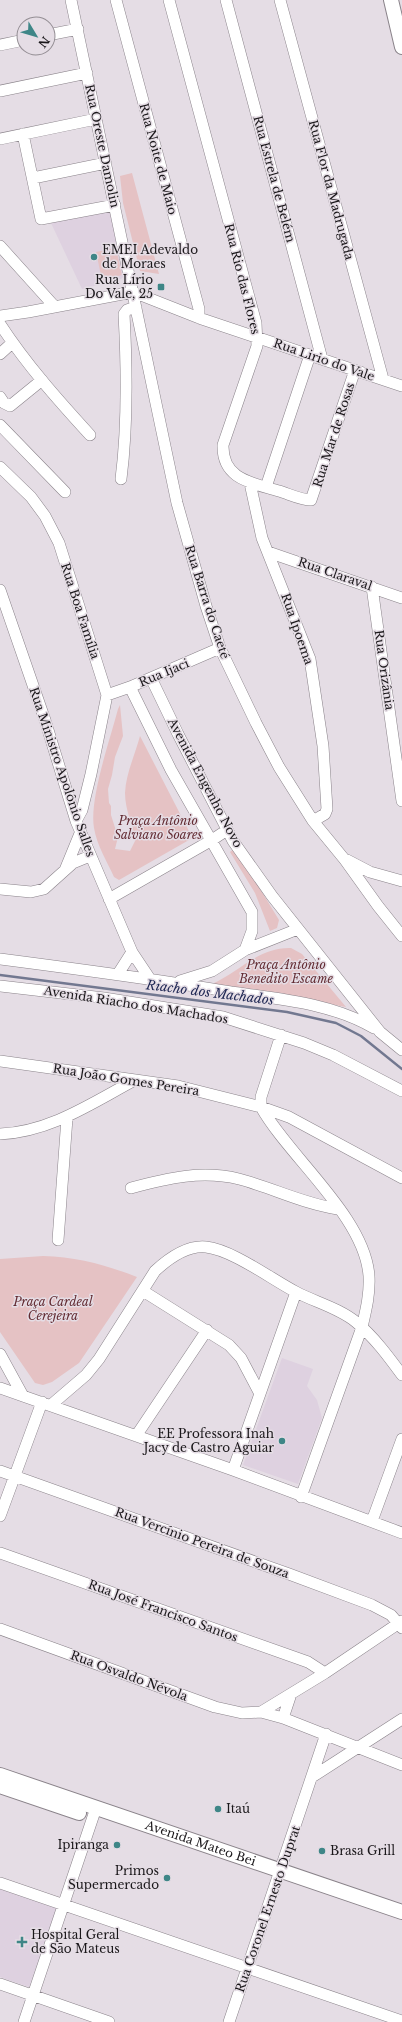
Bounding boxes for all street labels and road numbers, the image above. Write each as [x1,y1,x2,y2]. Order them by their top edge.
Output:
street label: Rua Oreste Damolin [82,83,123,209]
street label: Rua Noite de Maio [136,101,181,216]
street label: Rua Estrela de Belém [250,114,299,244]
street label: Rua Flor da Madrugada [306,118,357,262]
street label: Rua Rio das Flores [221,222,264,336]
street label: Rua Lirio do Vale [272,335,377,384]
street label: Rua Mar de Rosas [310,381,358,489]
street label: Rua Barra do Caeté [182,543,233,661]
street label: Rua Claraval [296,554,374,593]
street label: Rua Boa Família [58,561,103,661]
street label: Rua Ipoema [278,591,317,667]
street label: Rua Orizânia [371,629,398,711]
street label: Rua Ijaci [136,655,191,690]
street label: Rua Ministro Apolônio Salles [26,685,99,859]
street label: Avenida Engenho Novo [164,714,246,850]
street label: Avenida Riacho dos Machados [42,982,229,1026]
street label: Rua João Gomes Pereira [52,1061,201,1099]
street label: Rua Vercínio Pereira de Souza [113,1504,292,1581]
street label: Rua José Francisco Santos [86,1576,240,1645]
street label: Rua Osvaldo Névola [68,1647,190,1704]
street label: Avenida Mateo Bei [143,1817,258,1869]
street label: Rua Coronel Ernesto Duprat [232,1823,303,1994]

